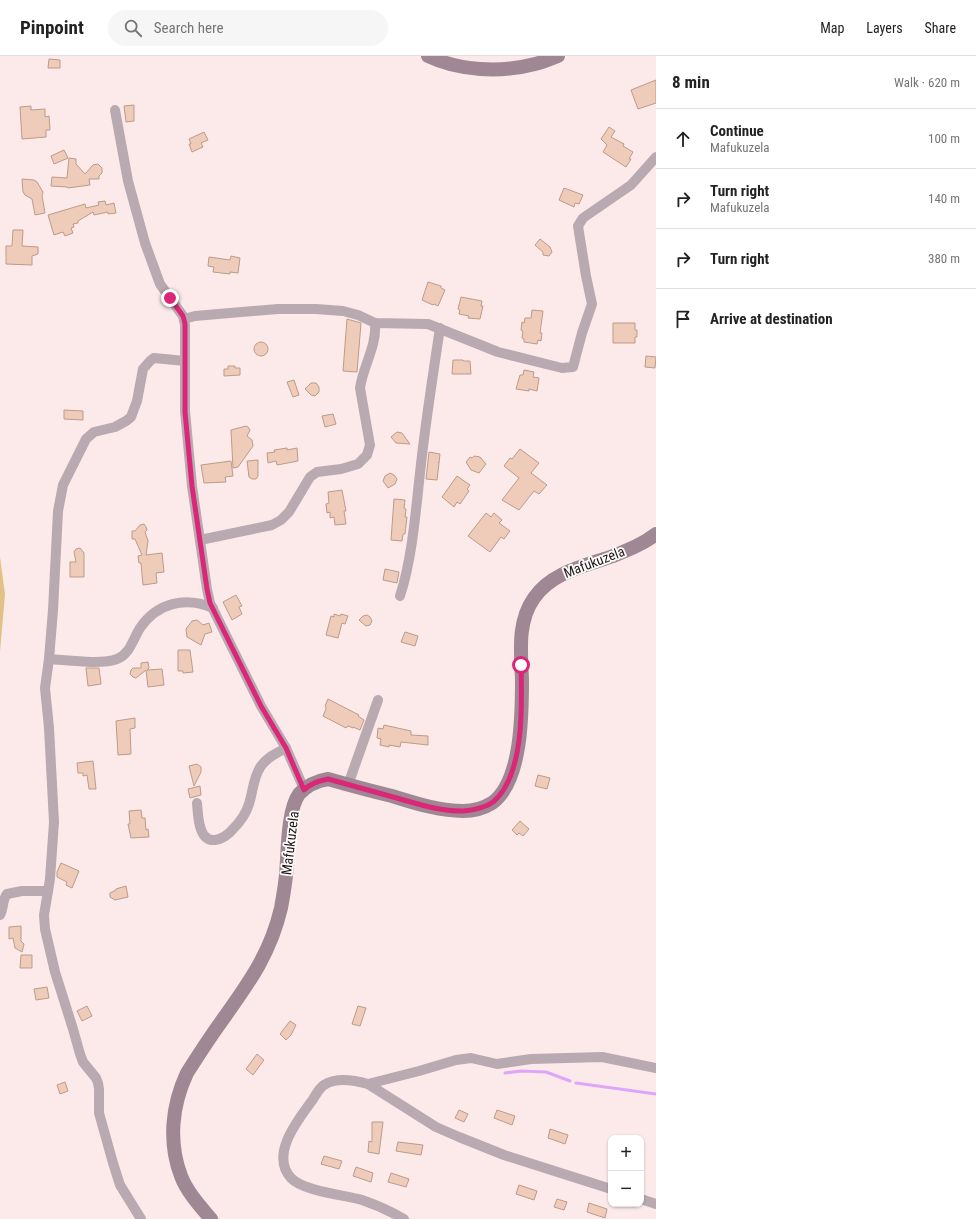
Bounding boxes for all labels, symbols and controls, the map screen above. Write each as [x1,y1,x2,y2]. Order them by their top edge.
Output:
search box [108,10,388,46]
text: Pinpoint [20,16,84,39]
icon: search [122,17,144,39]
text: Search here [154,19,224,37]
text: Map [820,20,844,36]
text: Layers [866,20,903,36]
text: Share [925,20,956,36]
text: 8 min [672,72,710,92]
text: Walk · 620 m [894,75,960,90]
text: Continue [710,122,764,140]
icon: ahead [672,128,694,150]
text: 100 m [928,131,960,146]
text: Mafukuzela [710,140,770,155]
text: Turn right [710,182,769,200]
icon: right [672,188,694,210]
text: 140 m [928,191,960,206]
text: Mafukuzela [710,200,770,215]
icon: right [672,248,694,270]
text: Turn right [710,250,769,268]
text: 380 m [928,251,960,266]
route end [161,289,179,307]
icon: arrive [672,308,694,330]
text: Arrive at destination [710,310,833,328]
street label: Mafukuzela [561,543,627,581]
route start [512,656,530,674]
street label: Mafukuzela [278,810,302,876]
map controls [608,1135,644,1207]
button: + [608,1135,644,1171]
button: − [608,1171,644,1207]

